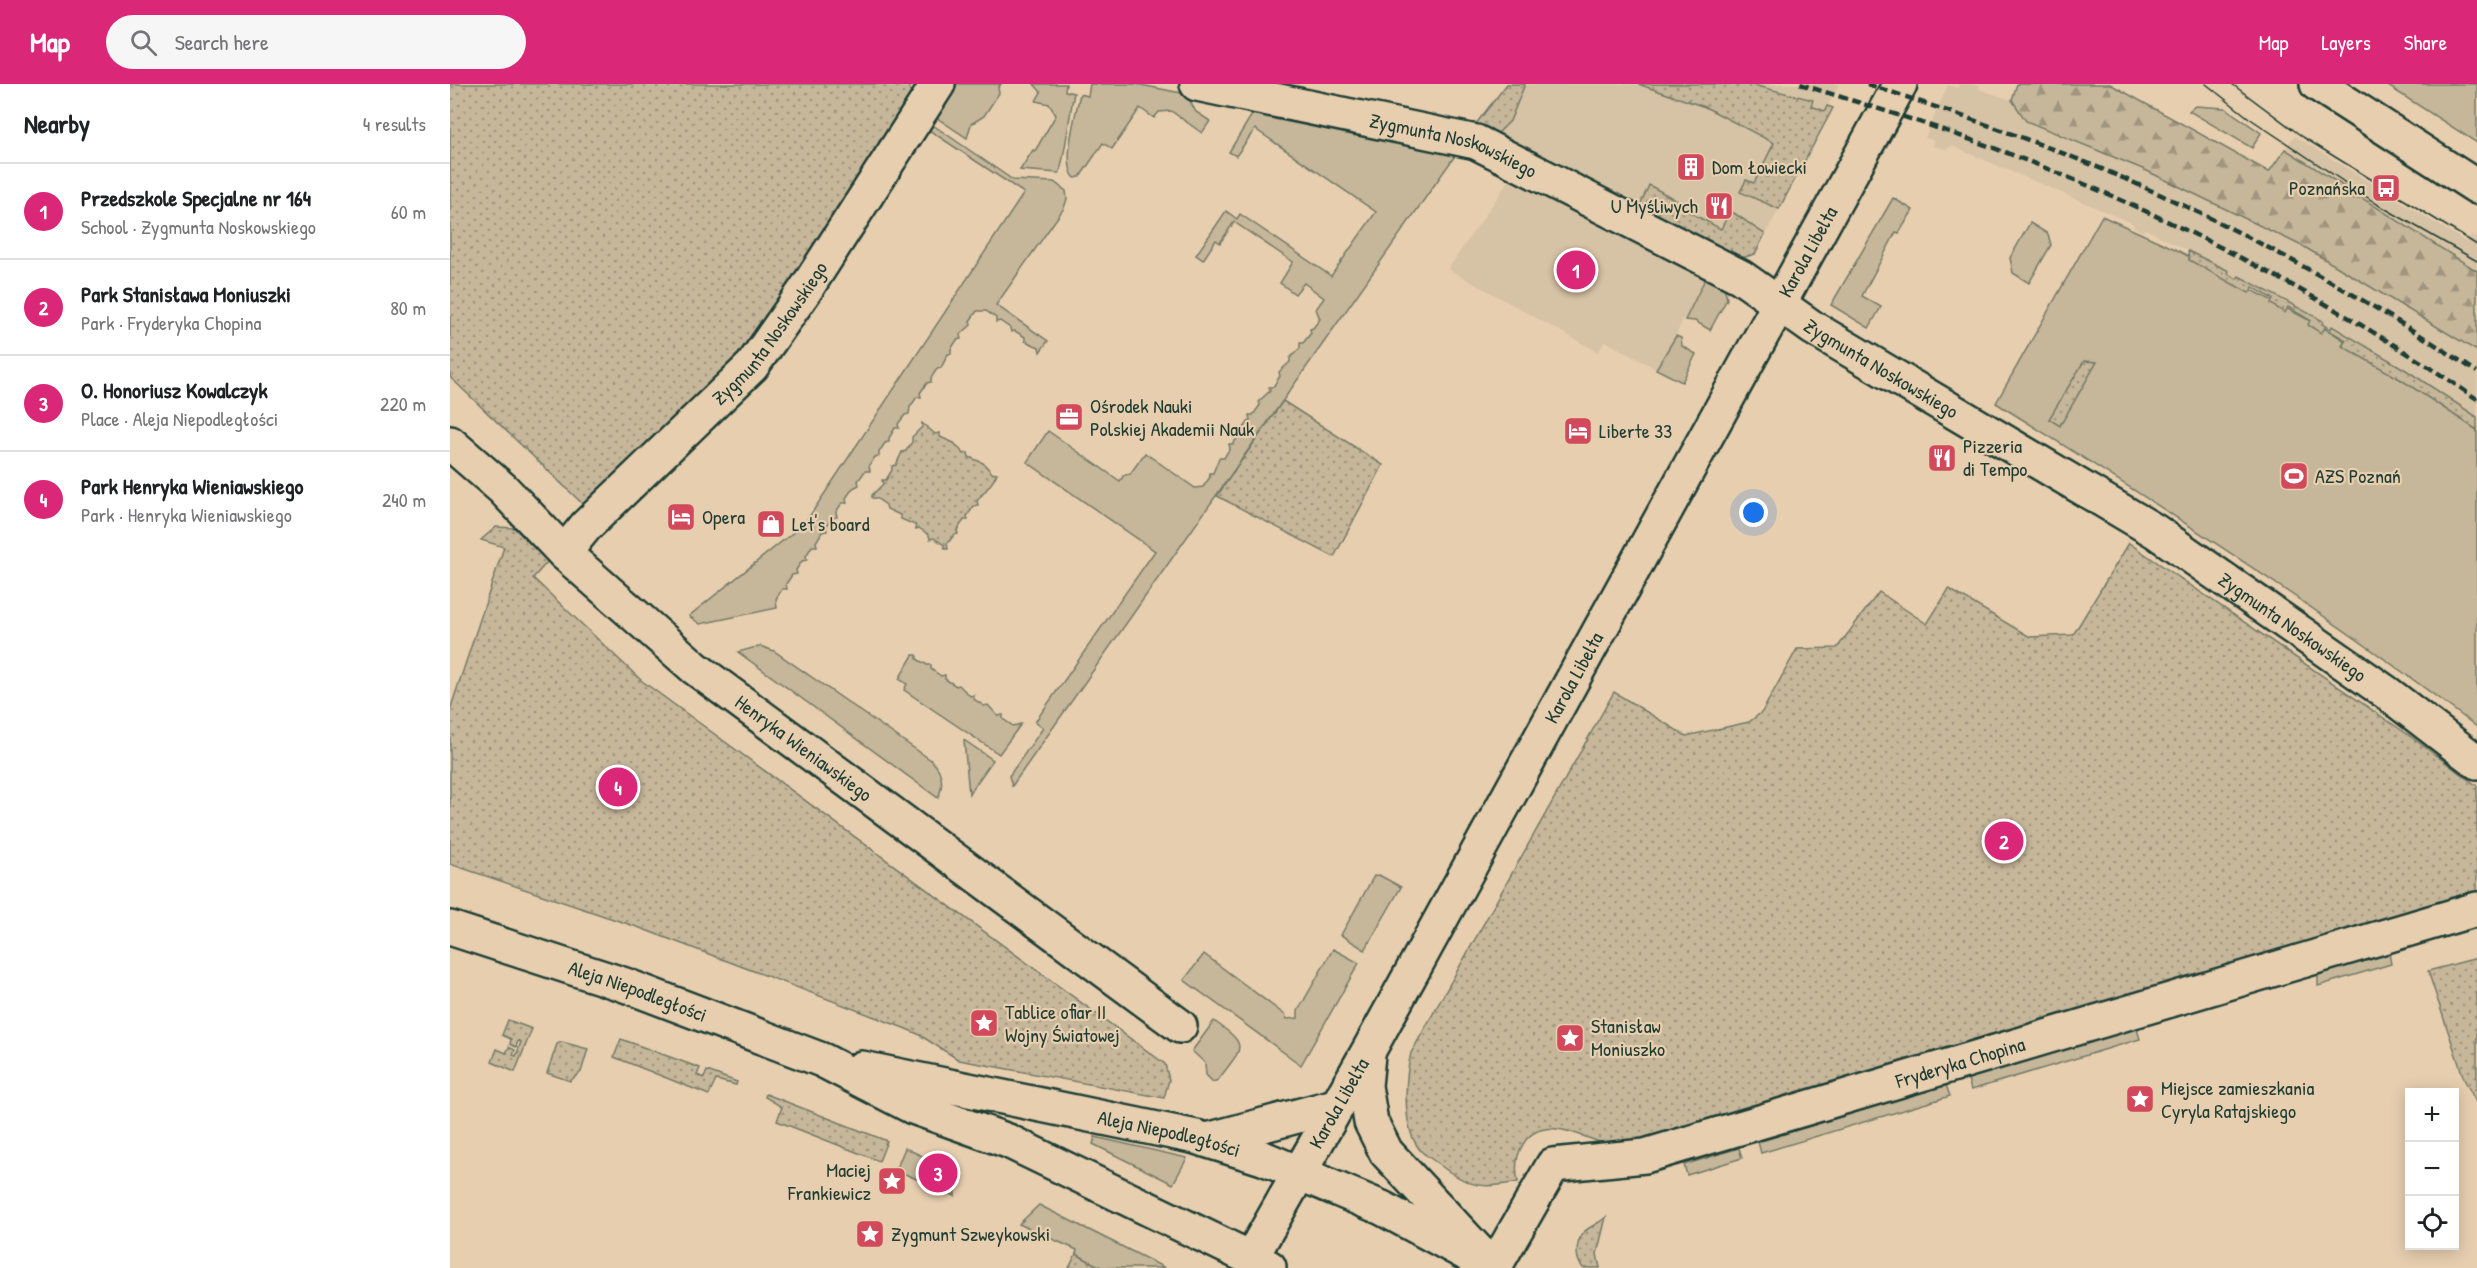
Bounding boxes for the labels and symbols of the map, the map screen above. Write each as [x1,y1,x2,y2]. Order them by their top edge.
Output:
street label: Zygmunta Noskowskiego [1367,106,1542,184]
building icon: Dom Łowiecki [1675,151,1707,183]
place label: Dom Łowiecki [1712,153,1807,180]
bus stop icon: Poznańska [2370,172,2402,204]
place label: Poznańska [2289,174,2365,201]
restaurant icon: U Myśliwych [1703,190,1735,222]
place label: U Myśliwych [1611,192,1698,219]
street label: Karola Libelta [1771,201,1843,302]
pin: 1 [1556,248,1596,292]
street label: Zygmunta Noskowskiego [706,256,833,411]
street label: Zygmunta Noskowskiego [1799,312,1964,424]
place label: Ośrodek Nauki Polskiej Akademii Nauk [1090,392,1254,442]
office icon: Ośrodek Nauki Polskiej Akademii Nauk [1053,401,1085,433]
hotel icon: Liberte 33 [1562,415,1594,447]
place label: Liberte 33 [1599,417,1672,444]
place label: Pizzeria di Tempo [1963,432,2027,482]
restaurant icon: Pizzeria di Tempo [1926,442,1958,474]
sports icon: AZS Poznań [2278,460,2310,492]
place label: AZS Poznań [2315,462,2401,489]
your location [1739,498,1768,527]
hotel icon: Opera [665,501,697,533]
place label: Opera [702,503,745,530]
shop icon: Let's board [755,508,787,540]
place label: Let's board [792,510,870,537]
street label: Zygmunta Noskowskiego [2213,565,2372,688]
street label: Karola Libelta [1537,627,1609,728]
street label: Henryka Wieniawskiego [730,688,878,807]
pin: 4 [598,764,638,810]
pin: 2 [1984,818,2024,864]
street label: Aleja Niepodległości [565,953,711,1028]
place label: Tablice ofiar II Wojny Światowej [1005,998,1120,1048]
place icon: Tablice ofiar II Wojny Światowej [968,1007,1000,1039]
place label: Stanisław Moniuszko [1591,1012,1665,1062]
place icon: Stanisław Moniuszko [1554,1022,1586,1054]
street label: Fryderyka Chopina [1891,1030,2028,1094]
street label: Karola Libelta [1302,1053,1375,1153]
place label: Miejsce zamieszkania Cyryla Ratajskiego [2161,1074,2314,1124]
place icon: Miejsce zamieszkania Cyryla Ratajskiego [2124,1083,2156,1115]
street label: Aleja Niepodległości [1096,1103,1244,1163]
pin: 3 [918,1150,958,1196]
place label: Maciej Frankiewicz [787,1156,871,1206]
place icon: Maciej Frankiewicz [876,1165,908,1197]
place icon: Zygmunt Szweykowski [854,1218,886,1250]
place label: Zygmunt Szweykowski [891,1220,1050,1247]

